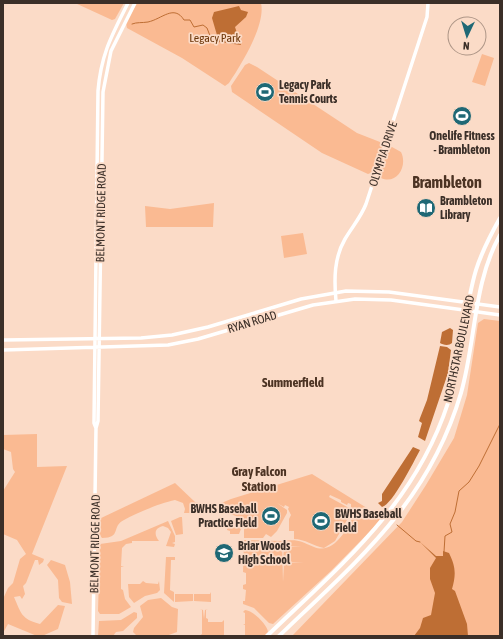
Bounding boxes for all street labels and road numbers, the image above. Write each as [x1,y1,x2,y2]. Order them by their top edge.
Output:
street label: OLYMPIA DRIVE [366,120,400,188]
street label: BELMONT RIDGE ROAD [93,163,109,263]
street label: NORTHSTAR BOULEVARD [441,294,477,404]
street label: RYAN ROAD [226,308,279,336]
street label: BELMONT RIDGE ROAD [87,494,103,594]

